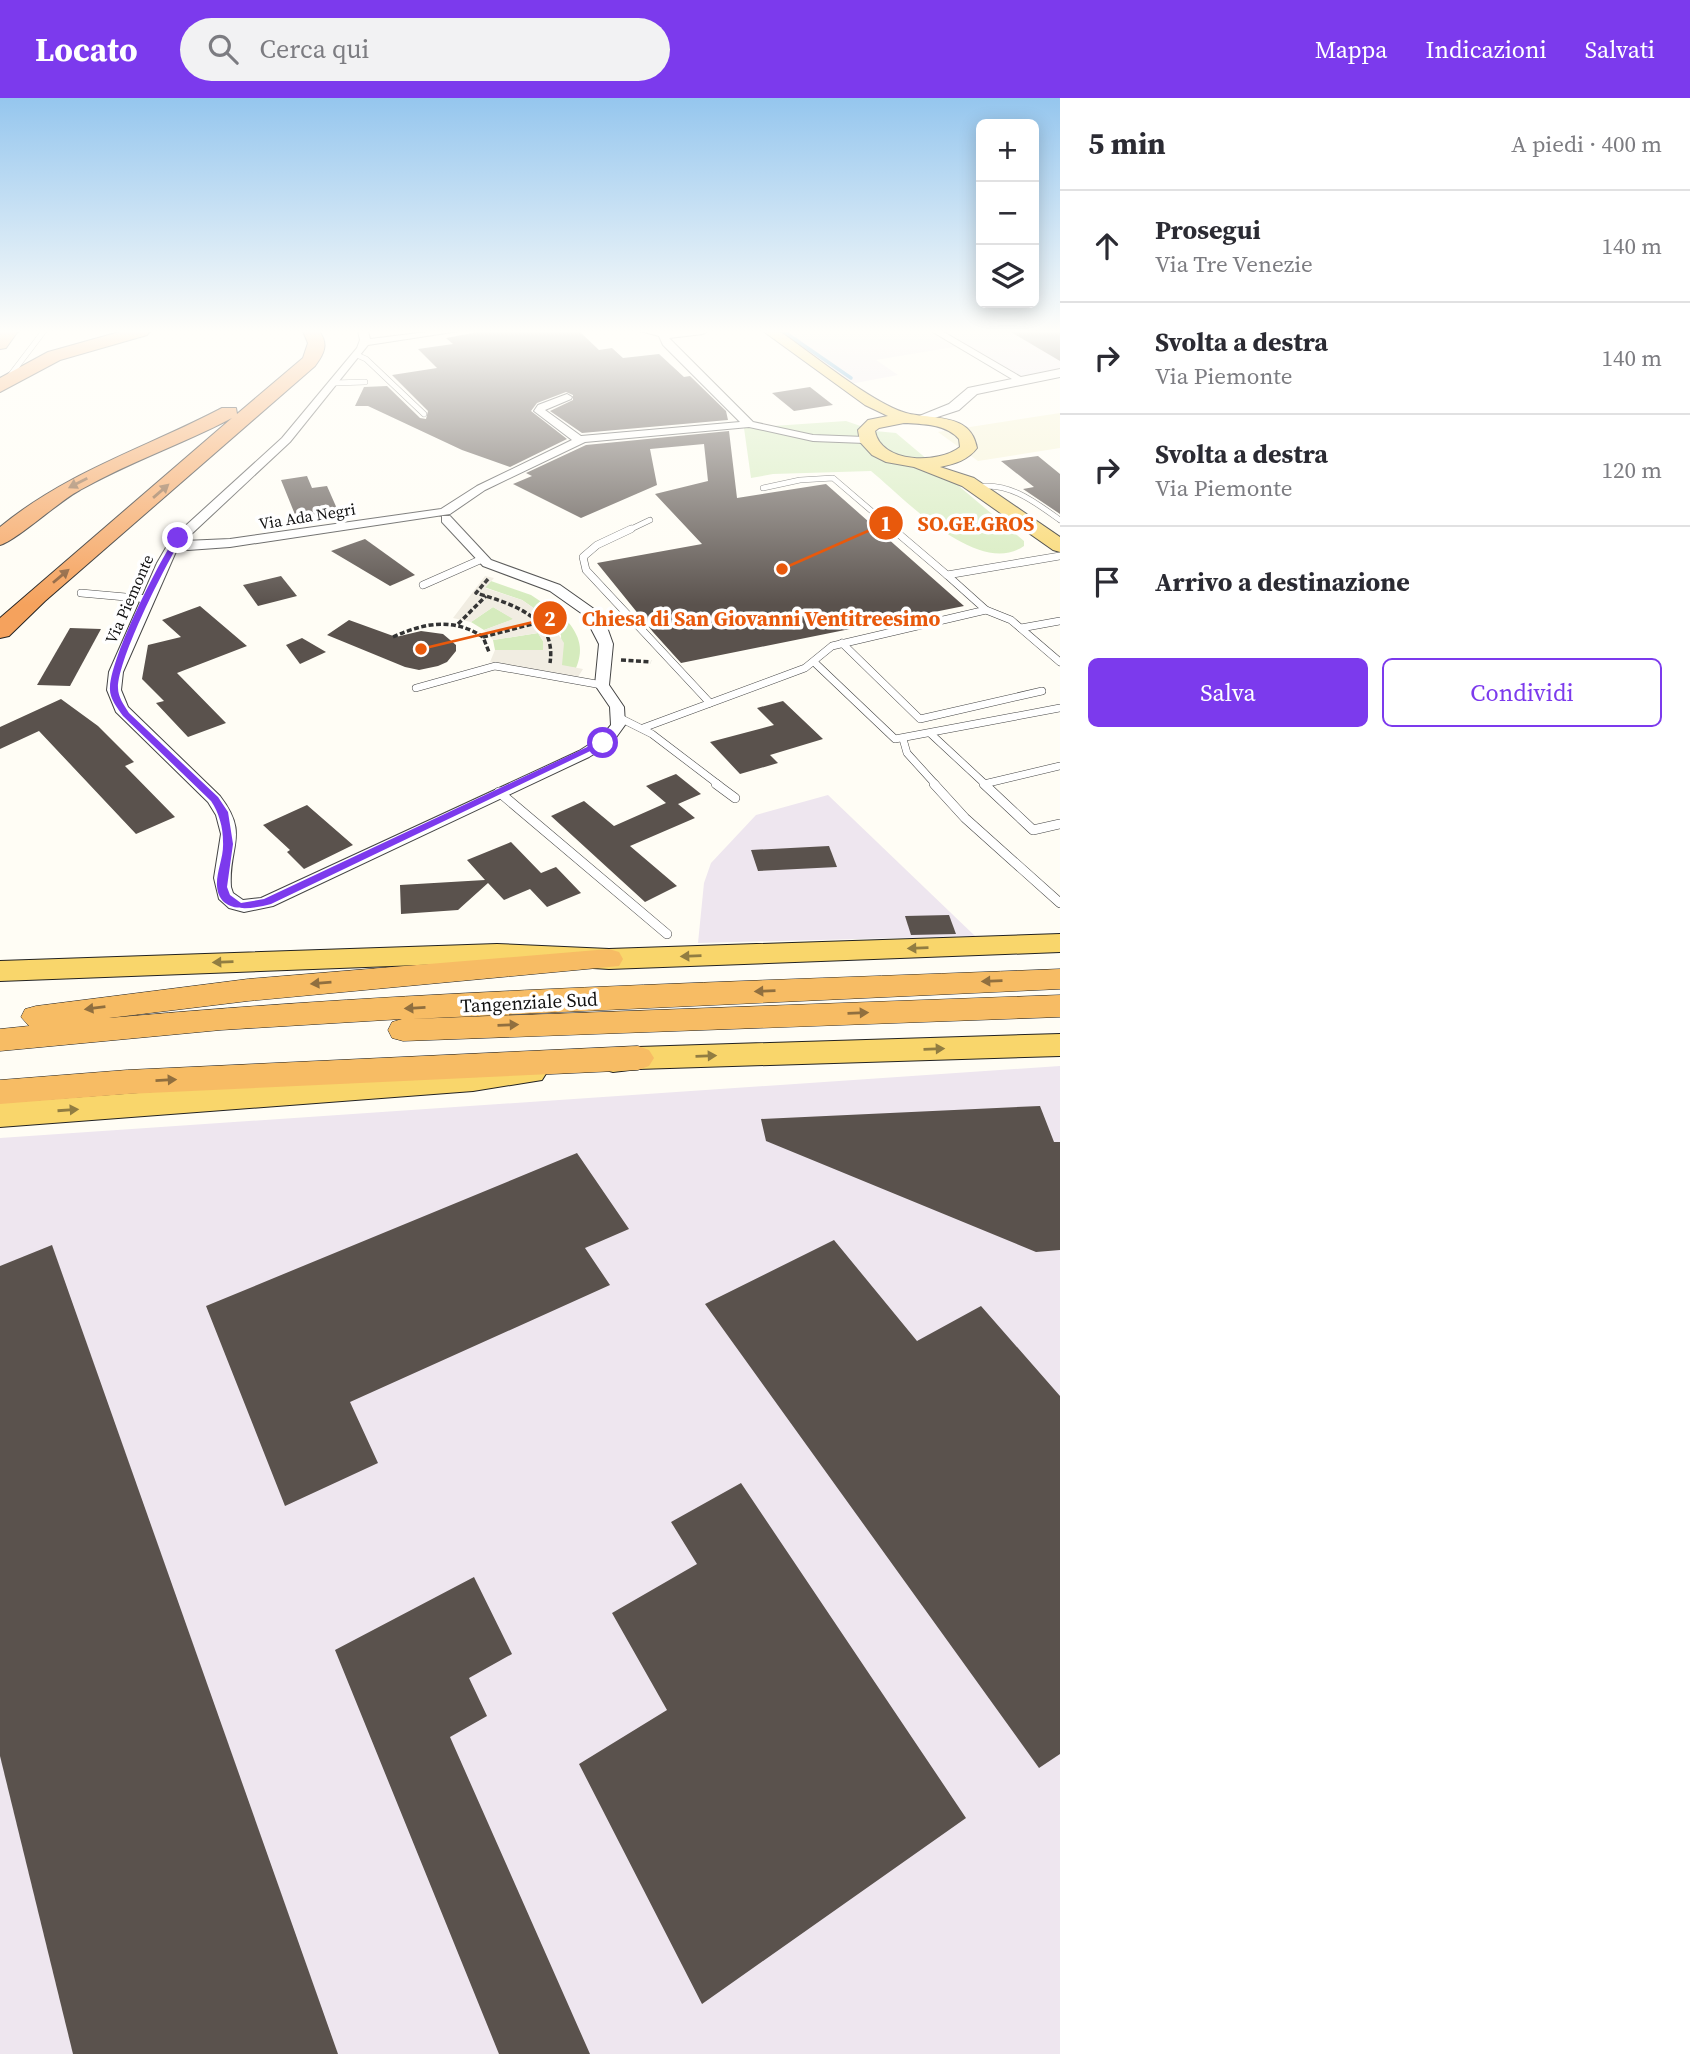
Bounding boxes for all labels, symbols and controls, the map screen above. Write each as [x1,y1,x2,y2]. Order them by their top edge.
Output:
search box [180,18,670,81]
text: Locato [35,27,138,72]
icon: search [204,30,242,68]
text: Cerca qui [260,31,369,67]
text: Mappa [1315,33,1388,66]
text: Indicazioni [1426,33,1547,66]
text: Salvati [1585,33,1655,66]
map controls [976,119,1039,308]
button: + [976,119,1039,182]
text: 5 min [1088,123,1166,164]
text: A piedi · 400 m [1511,128,1662,160]
button: − [976,182,1039,245]
text: Prosegui [1155,212,1261,248]
icon: ahead [1088,227,1126,265]
text: 140 m [1601,230,1662,262]
button: layers [976,245,1039,308]
text: Via Tre Venezie [1155,248,1313,280]
text: Svolta a destra [1155,324,1328,360]
icon: right [1088,339,1126,377]
text: 140 m [1601,342,1662,374]
text: Via Piemonte [1155,360,1292,392]
text: Svolta a destra [1155,436,1328,472]
icon: right [1088,451,1126,489]
text: 120 m [1601,454,1662,486]
text: Via Piemonte [1155,472,1292,504]
one-way arrow [68,477,88,489]
one-way arrow [152,483,170,499]
street label: Via Ada Negri [257,497,357,534]
callout: SO.GE.GROS [868,502,1048,544]
text: 1 [880,509,892,538]
text: SO.GE.GROS [918,509,1034,538]
route end [162,522,193,553]
street label: Via Piemonte [100,551,158,647]
icon: arrive [1088,563,1126,601]
text: Arrivo a destinazione [1155,564,1410,600]
one-way arrow [52,569,69,584]
callout: Chiesa di San Giovanni Ventitreesimo [533,597,955,639]
text: 2 [544,604,556,633]
text: Chiesa di San Giovanni Ventitreesimo [582,604,940,633]
button: Salva [1088,658,1368,727]
button: Condividi [1382,658,1662,727]
route start [587,727,618,758]
one-way arrow [907,942,929,954]
one-way arrow [680,950,702,962]
one-way arrow [211,957,233,968]
one-way arrow [981,976,1003,987]
one-way arrow [310,978,332,989]
street label: Tangenziale Sud [460,985,599,1019]
one-way arrow [753,986,775,997]
one-way arrow [404,1002,426,1013]
one-way arrow [84,1003,106,1014]
one-way arrow [847,1007,869,1018]
one-way arrow [497,1020,519,1031]
one-way arrow [923,1043,945,1055]
one-way arrow [695,1050,717,1061]
one-way arrow [155,1075,177,1086]
one-way arrow [57,1104,79,1115]

